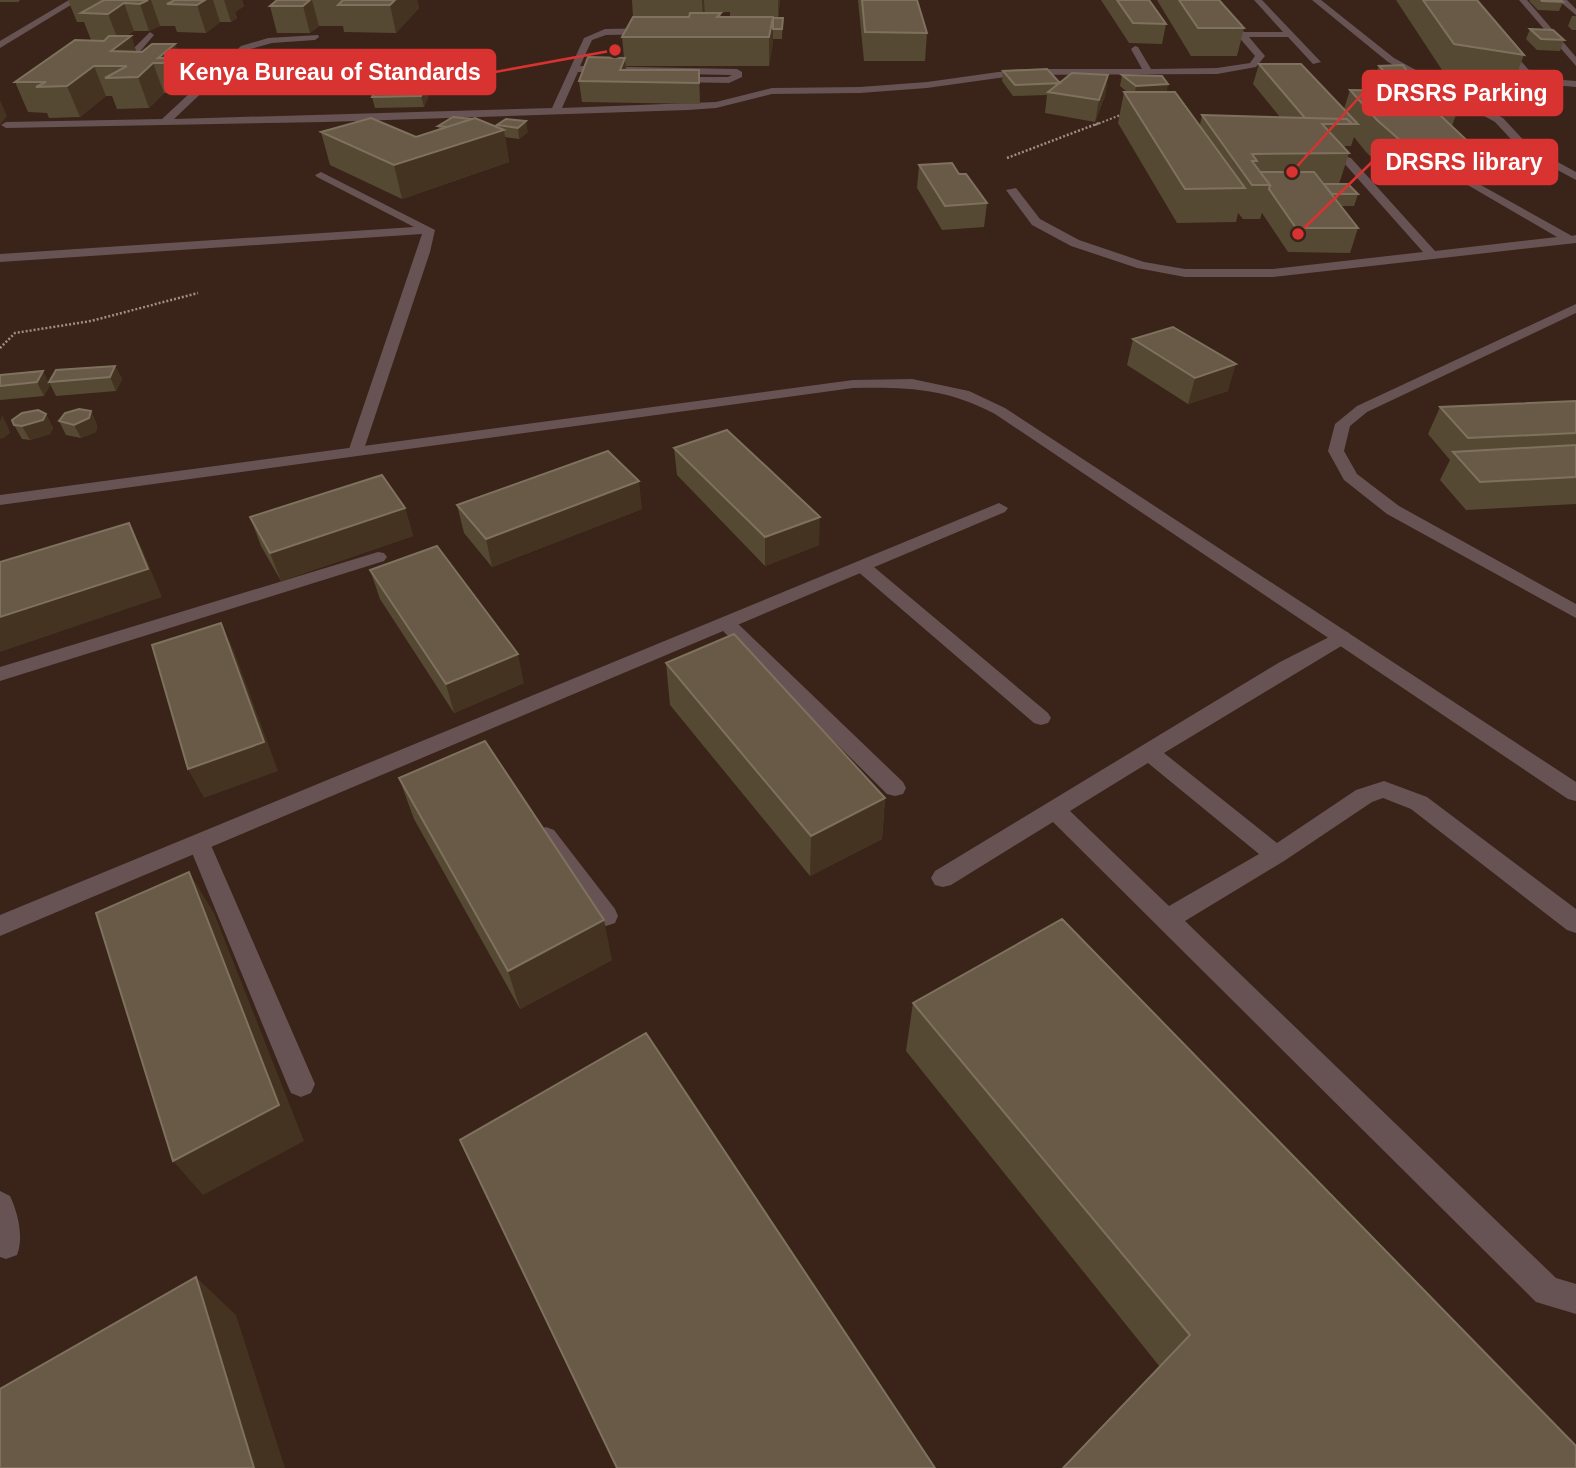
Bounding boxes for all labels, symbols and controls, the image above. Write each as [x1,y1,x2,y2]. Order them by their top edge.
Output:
callout: Kenya Bureau of Standards [165,50,495,94]
text: Kenya Bureau of Standards [179,59,481,85]
callout: DRSRS Parking [1363,71,1562,115]
text: DRSRS Parking [1376,80,1548,106]
callout: DRSRS library [1372,140,1557,184]
text: DRSRS library [1385,149,1543,175]

